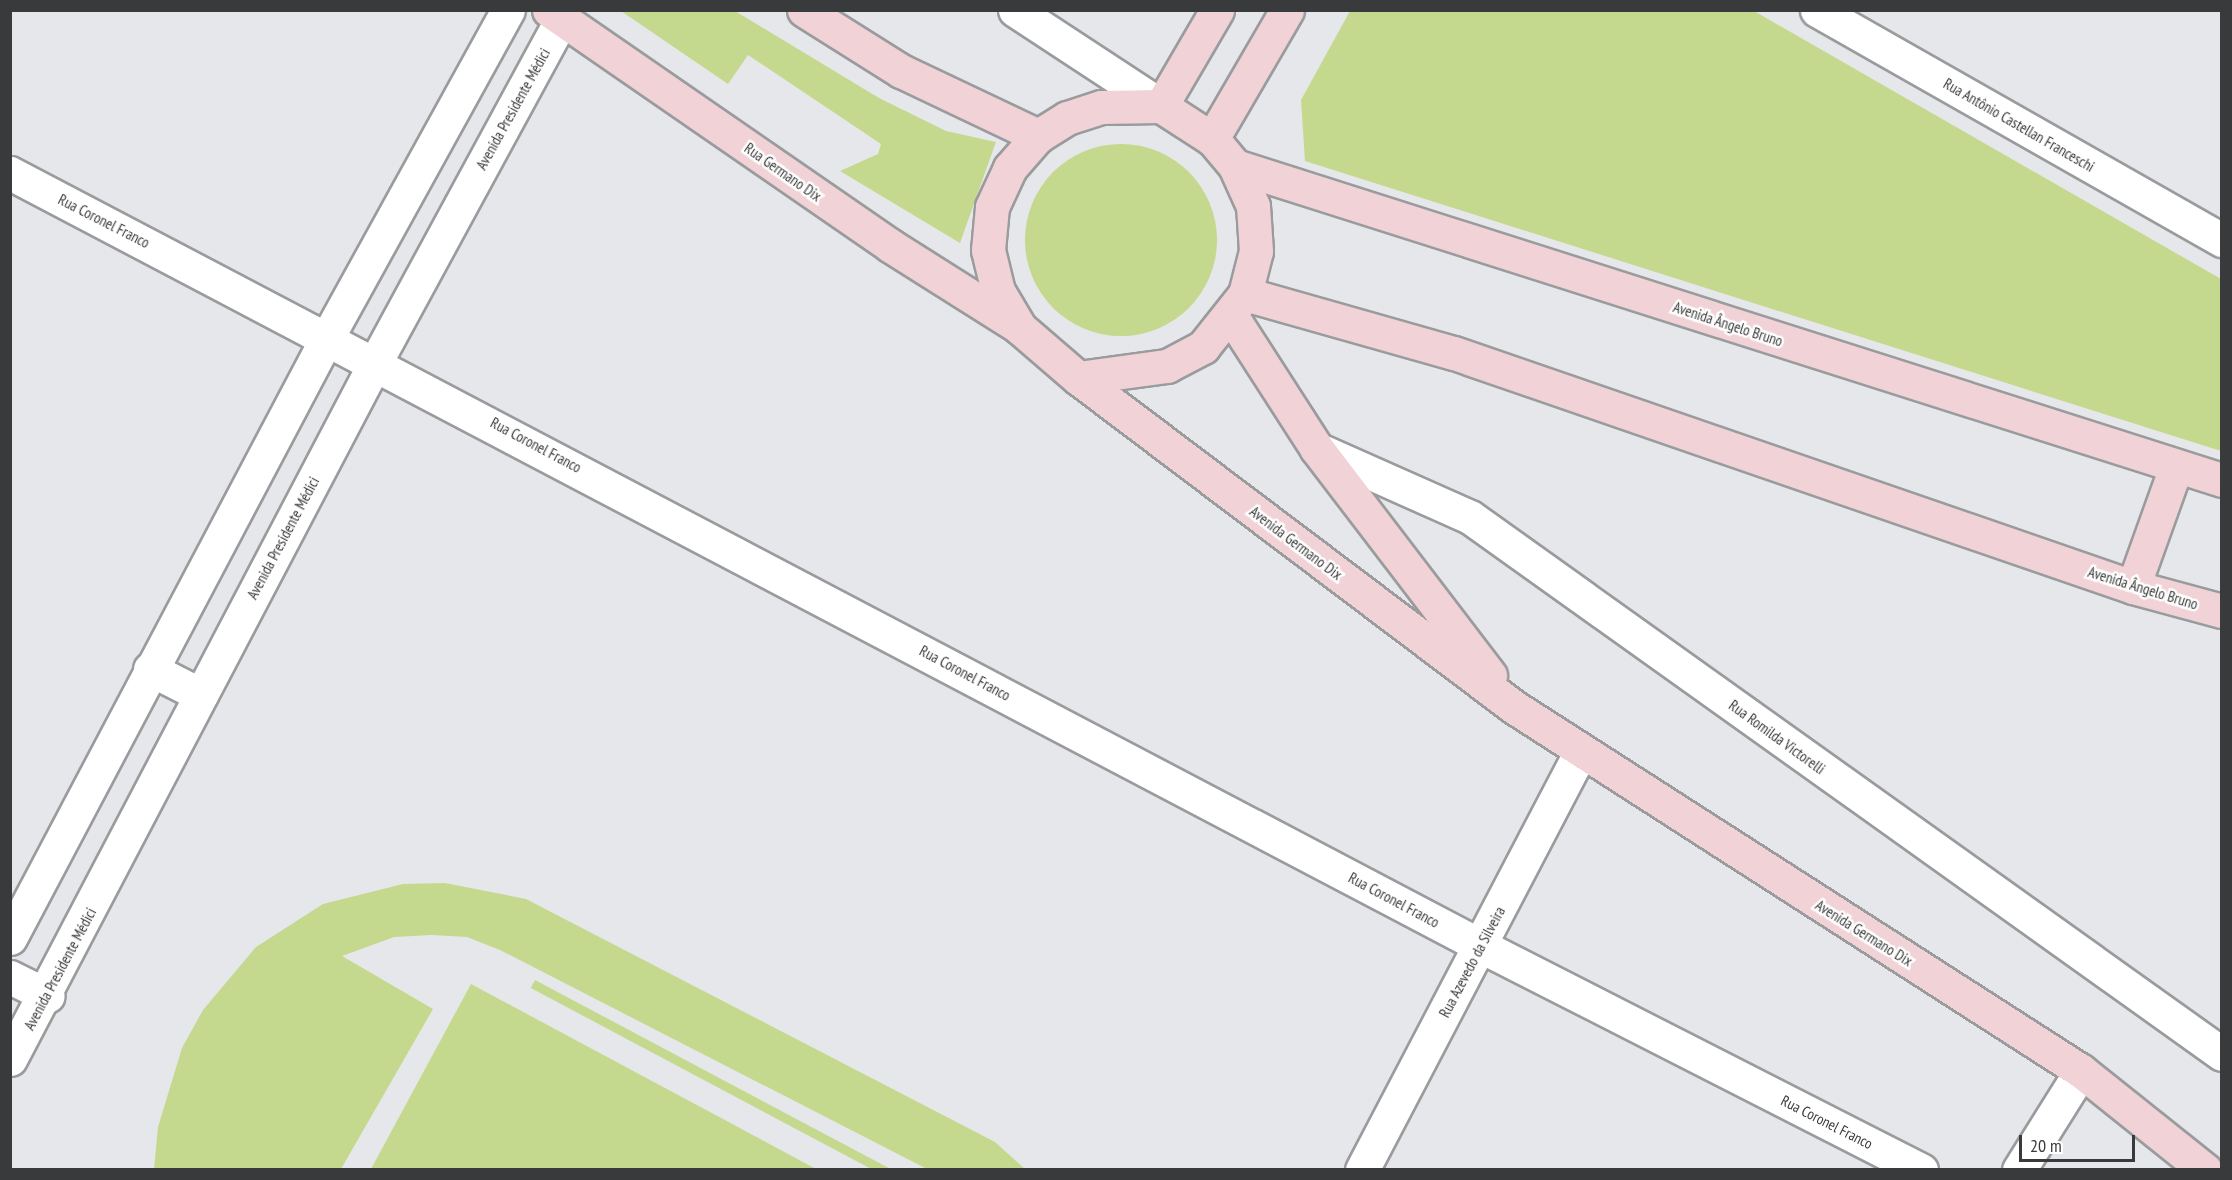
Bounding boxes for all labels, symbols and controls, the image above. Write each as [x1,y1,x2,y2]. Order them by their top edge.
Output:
street label: Avenida Presidente Médici [472,45,554,173]
street label: Rua Antônio Castellan Franceschi [1940,74,2098,176]
street label: Rua Germano Dix [741,139,825,205]
street label: Rua Coronel Franco [55,190,153,252]
street label: Avenida Ângelo Bruno [1671,298,1785,350]
street label: Rua Coronel Franco [487,414,585,476]
street label: Avenida Presidente Médici [243,474,323,602]
street label: Avenida Germano Dix [1246,502,1346,584]
street label: Avenida Ângelo Bruno [2086,563,2200,613]
street label: Rua Coronel Franco [916,642,1014,704]
street label: Rua Romilda Victorelli [1725,696,1829,778]
street label: Rua Coronel Franco [1345,869,1443,931]
street label: Avenida Germano Dix [1812,896,1916,970]
street label: Rua Azevedo da Silveira [1435,903,1509,1021]
street label: Avenida Presidente Médici [20,905,100,1033]
street label: Rua Coronel Franco [1778,1091,1876,1153]
scale bar [2022,1123,2138,1161]
text: 20 m [2030,1134,2062,1157]

